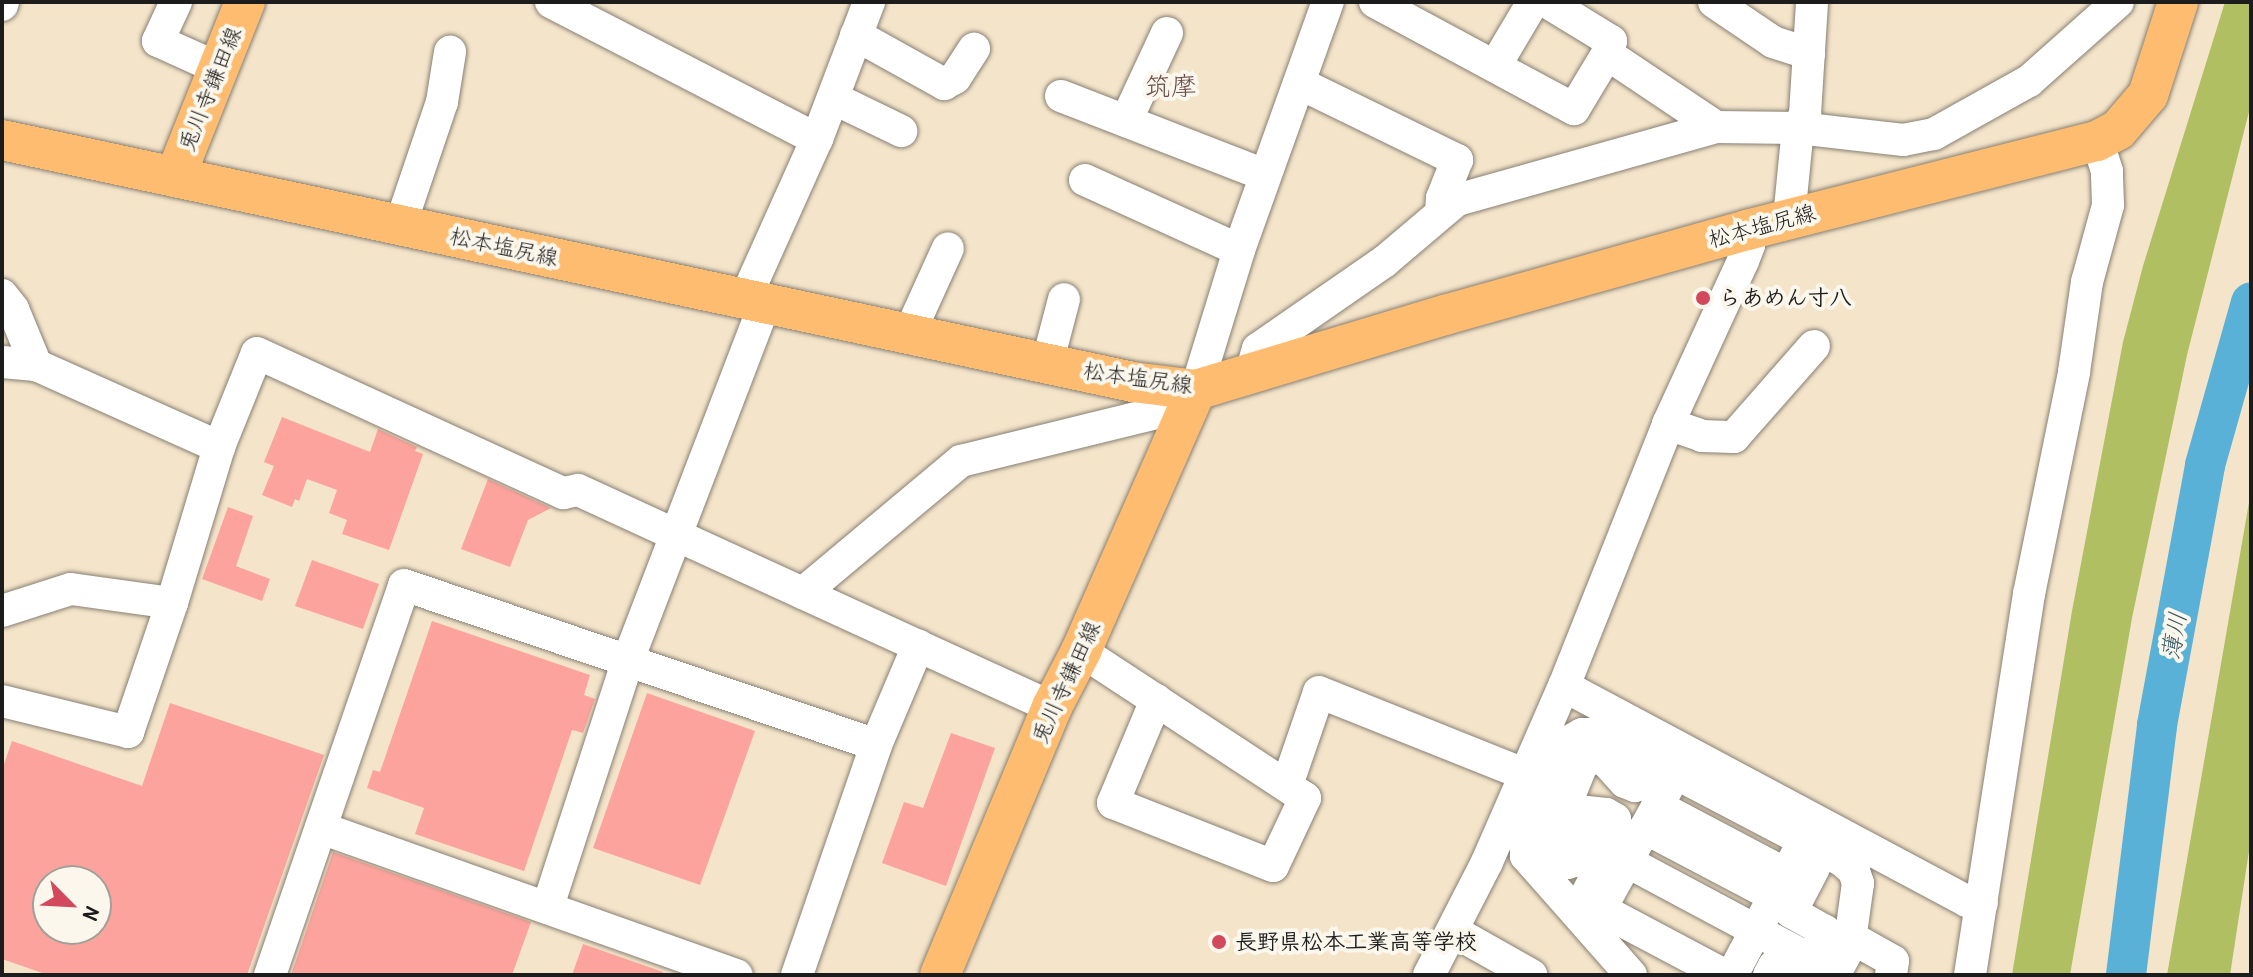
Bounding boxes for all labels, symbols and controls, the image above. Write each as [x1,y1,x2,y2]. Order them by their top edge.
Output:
street label: 兎川寺鎌田線 [173,23,247,155]
district label: 筑摩 [1145,70,1197,102]
street label: 松本塩尻線 [1705,199,1819,253]
street label: 松本塩尻線 [447,223,561,271]
place label: らあめん寸八 [1719,285,1851,311]
marker: らあめん寸八 [1694,289,1712,307]
street label: 松本塩尻線 [1082,357,1194,399]
water label: 薄川 [2156,610,2192,662]
street label: 兎川寺鎌田線 [1026,617,1106,747]
north arrow [32,865,112,945]
text: N [76,902,108,925]
place label: 長野県松本工業高等学校 [1235,929,1477,955]
marker: 長野県松本工業高等学校 [1210,933,1228,951]

